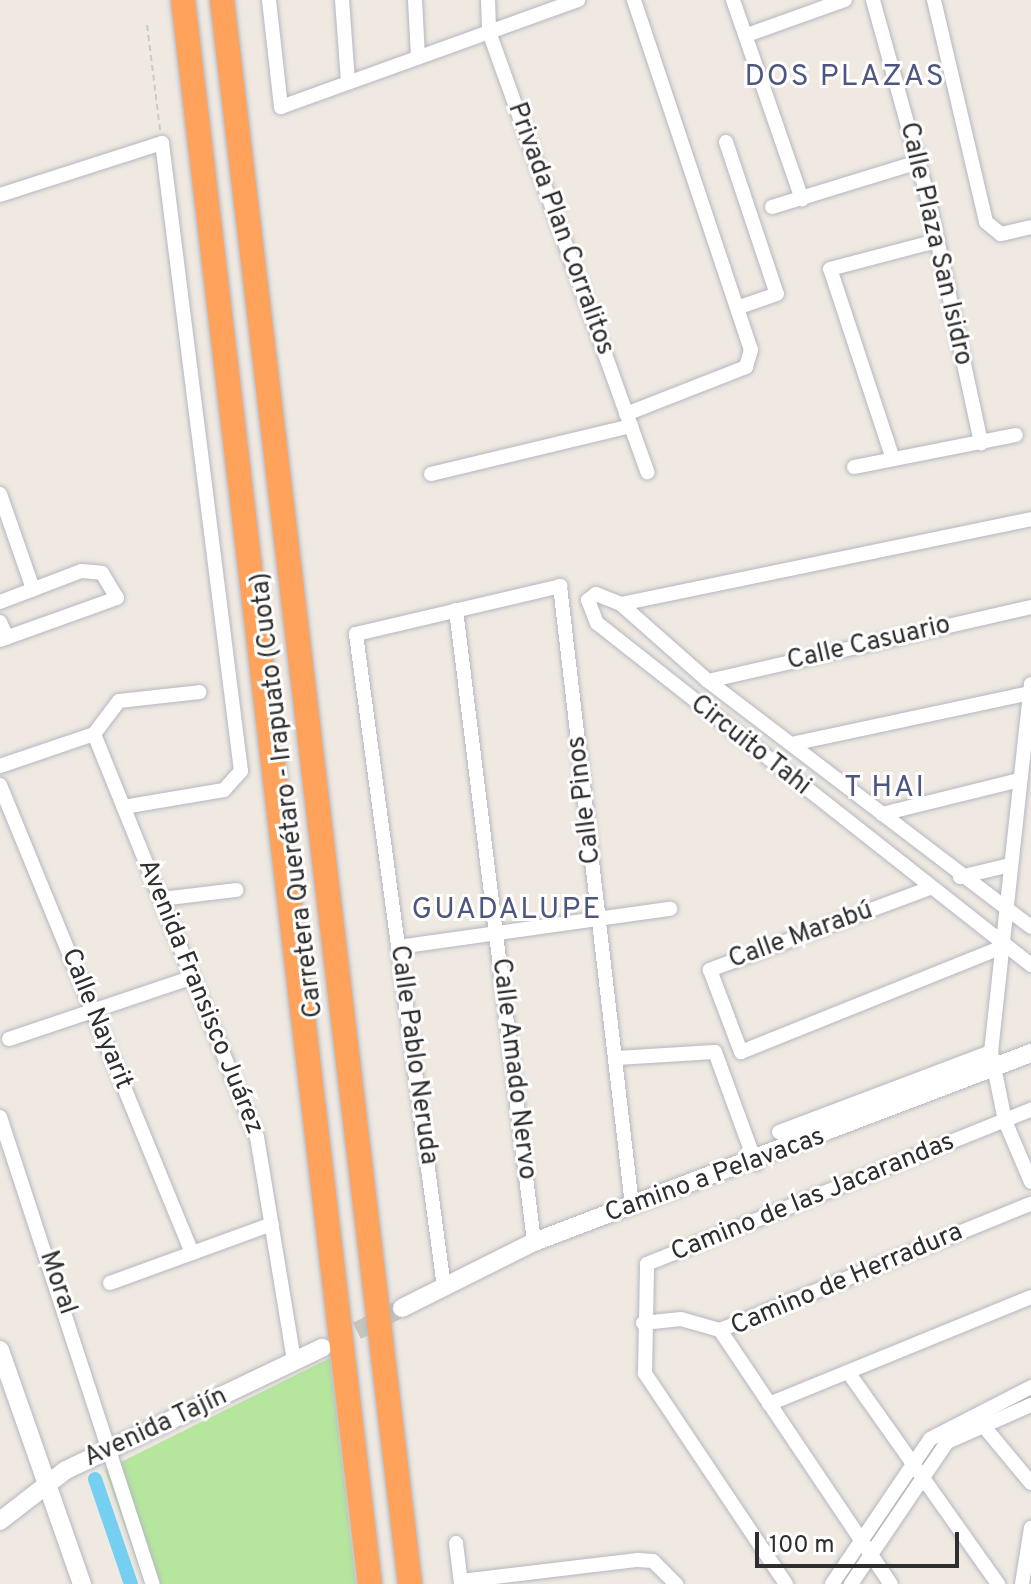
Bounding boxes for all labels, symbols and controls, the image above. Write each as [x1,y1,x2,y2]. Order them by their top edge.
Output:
district label: DOS PLAZAS [744,60,946,96]
street label: Privada Plan Corralitos [500,99,620,359]
street label: Calle Plaza San Isidro [892,119,978,369]
street label: Carretera Querétaro - Irapuato (Cuota) [245,571,331,1019]
street label: Calle Casuario [784,610,954,678]
street label: Circuito Tahi [683,689,817,803]
street label: Calle Pinos [562,734,608,866]
district label: T HAI [843,771,927,807]
street label: Avenida Fransisco Juárez [131,855,269,1139]
district label: GUADALUPE [412,893,602,929]
street label: Calle Marabú [725,896,877,976]
street label: Calle Pablo Neruda [382,943,444,1167]
street label: Calle Nayarit [54,944,138,1094]
street label: Calle Amado Nervo [484,956,542,1182]
street label: Camino a Pelavacas [601,1122,829,1230]
street label: Camino de las Jacarandas [667,1127,959,1269]
street label: Camino de Herradura [726,1217,968,1343]
street label: Moral [32,1247,82,1319]
street label: Avenida Tajín [79,1381,233,1475]
scale bar [759,1516,963,1566]
text: 100 m [769,1531,835,1561]

